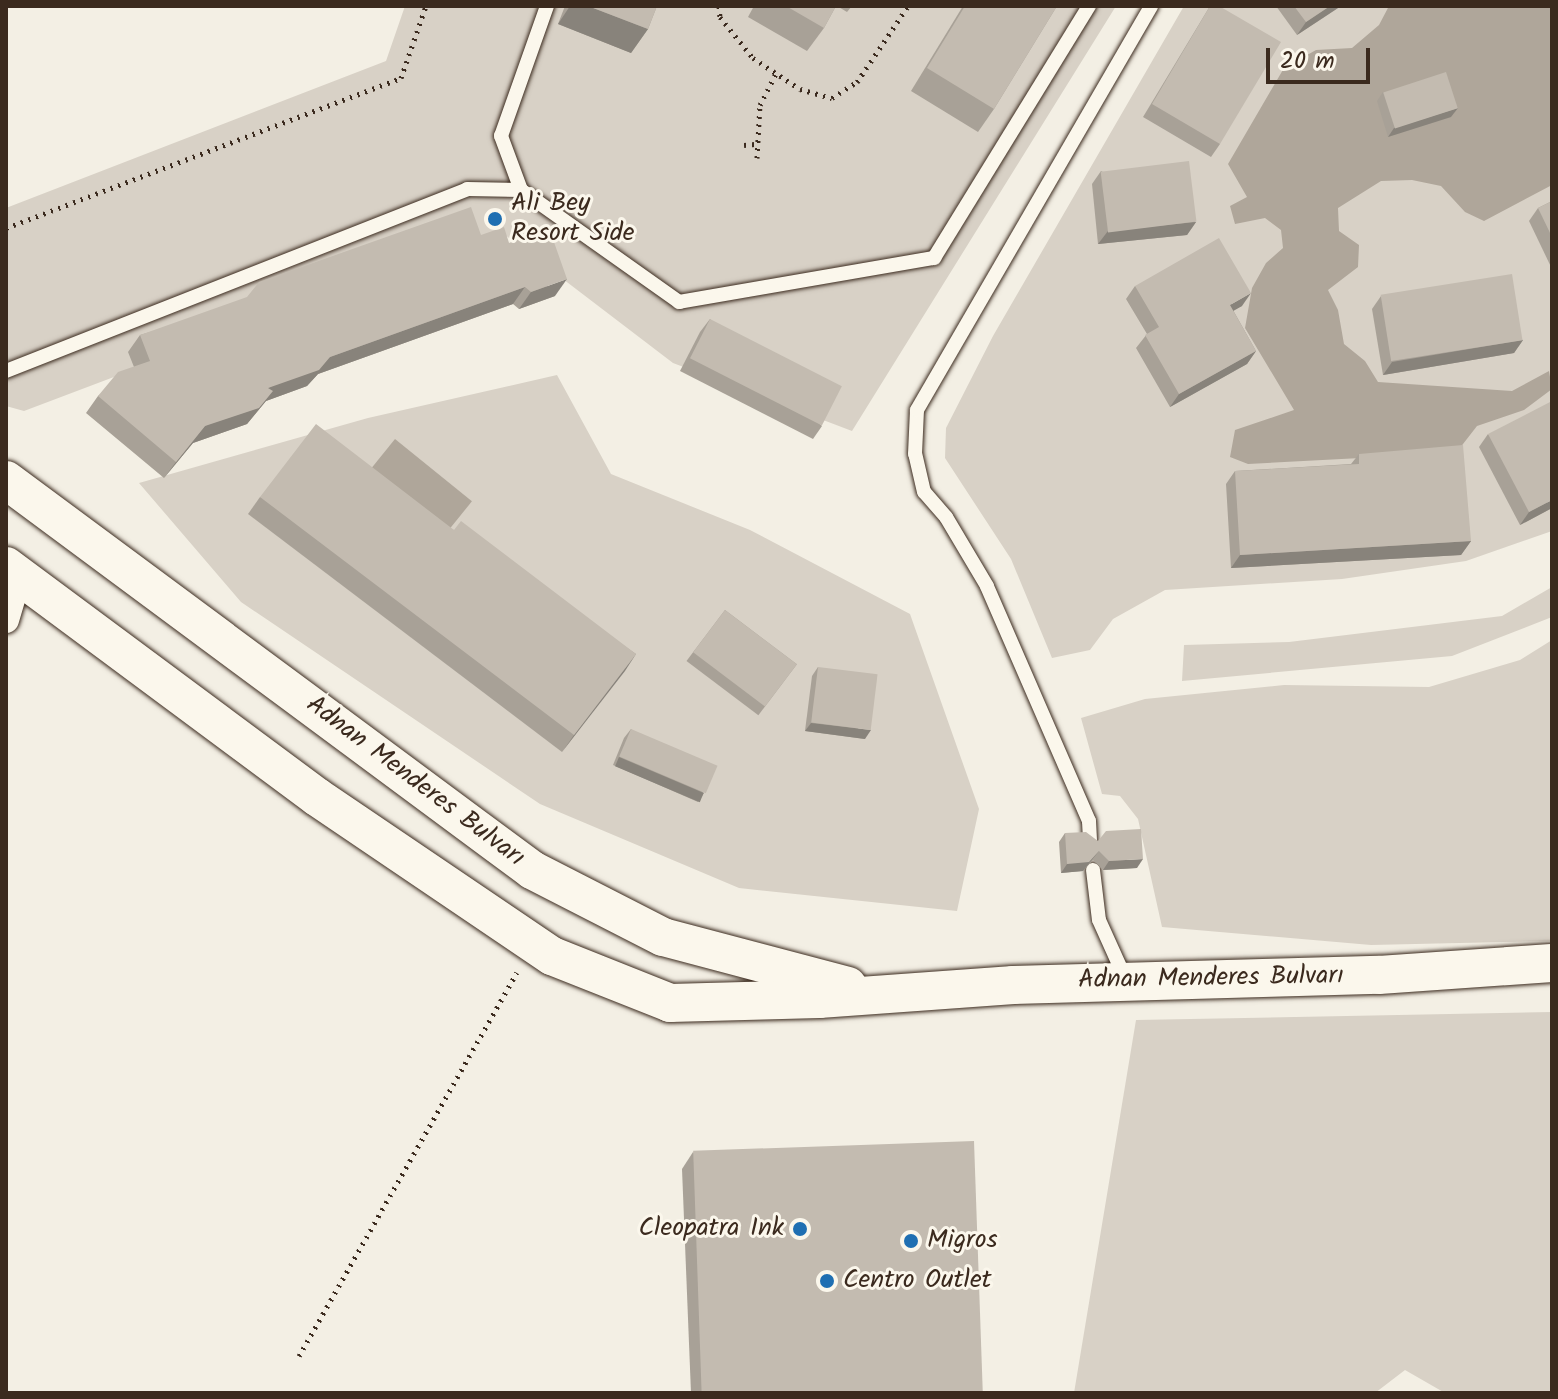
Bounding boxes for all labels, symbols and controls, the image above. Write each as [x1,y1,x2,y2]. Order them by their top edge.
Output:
scale bar [1270,32,1374,82]
text: 20 m [1280,42,1335,81]
place label: Ali Bey Resort Side [511,188,634,250]
marker: Ali Bey Resort Side [486,210,504,228]
street label: Adnan Menderes Bulvarı [300,690,530,874]
street label: Adnan Menderes Bulvarı [1078,961,1344,997]
place label: Cleopatra Ink [639,1213,784,1245]
marker: Cleopatra Ink [791,1220,809,1238]
place label: Migros [927,1225,998,1257]
marker: Migros [902,1232,920,1250]
place label: Centro Outlet [843,1265,992,1297]
marker: Centro Outlet [818,1272,836,1290]

